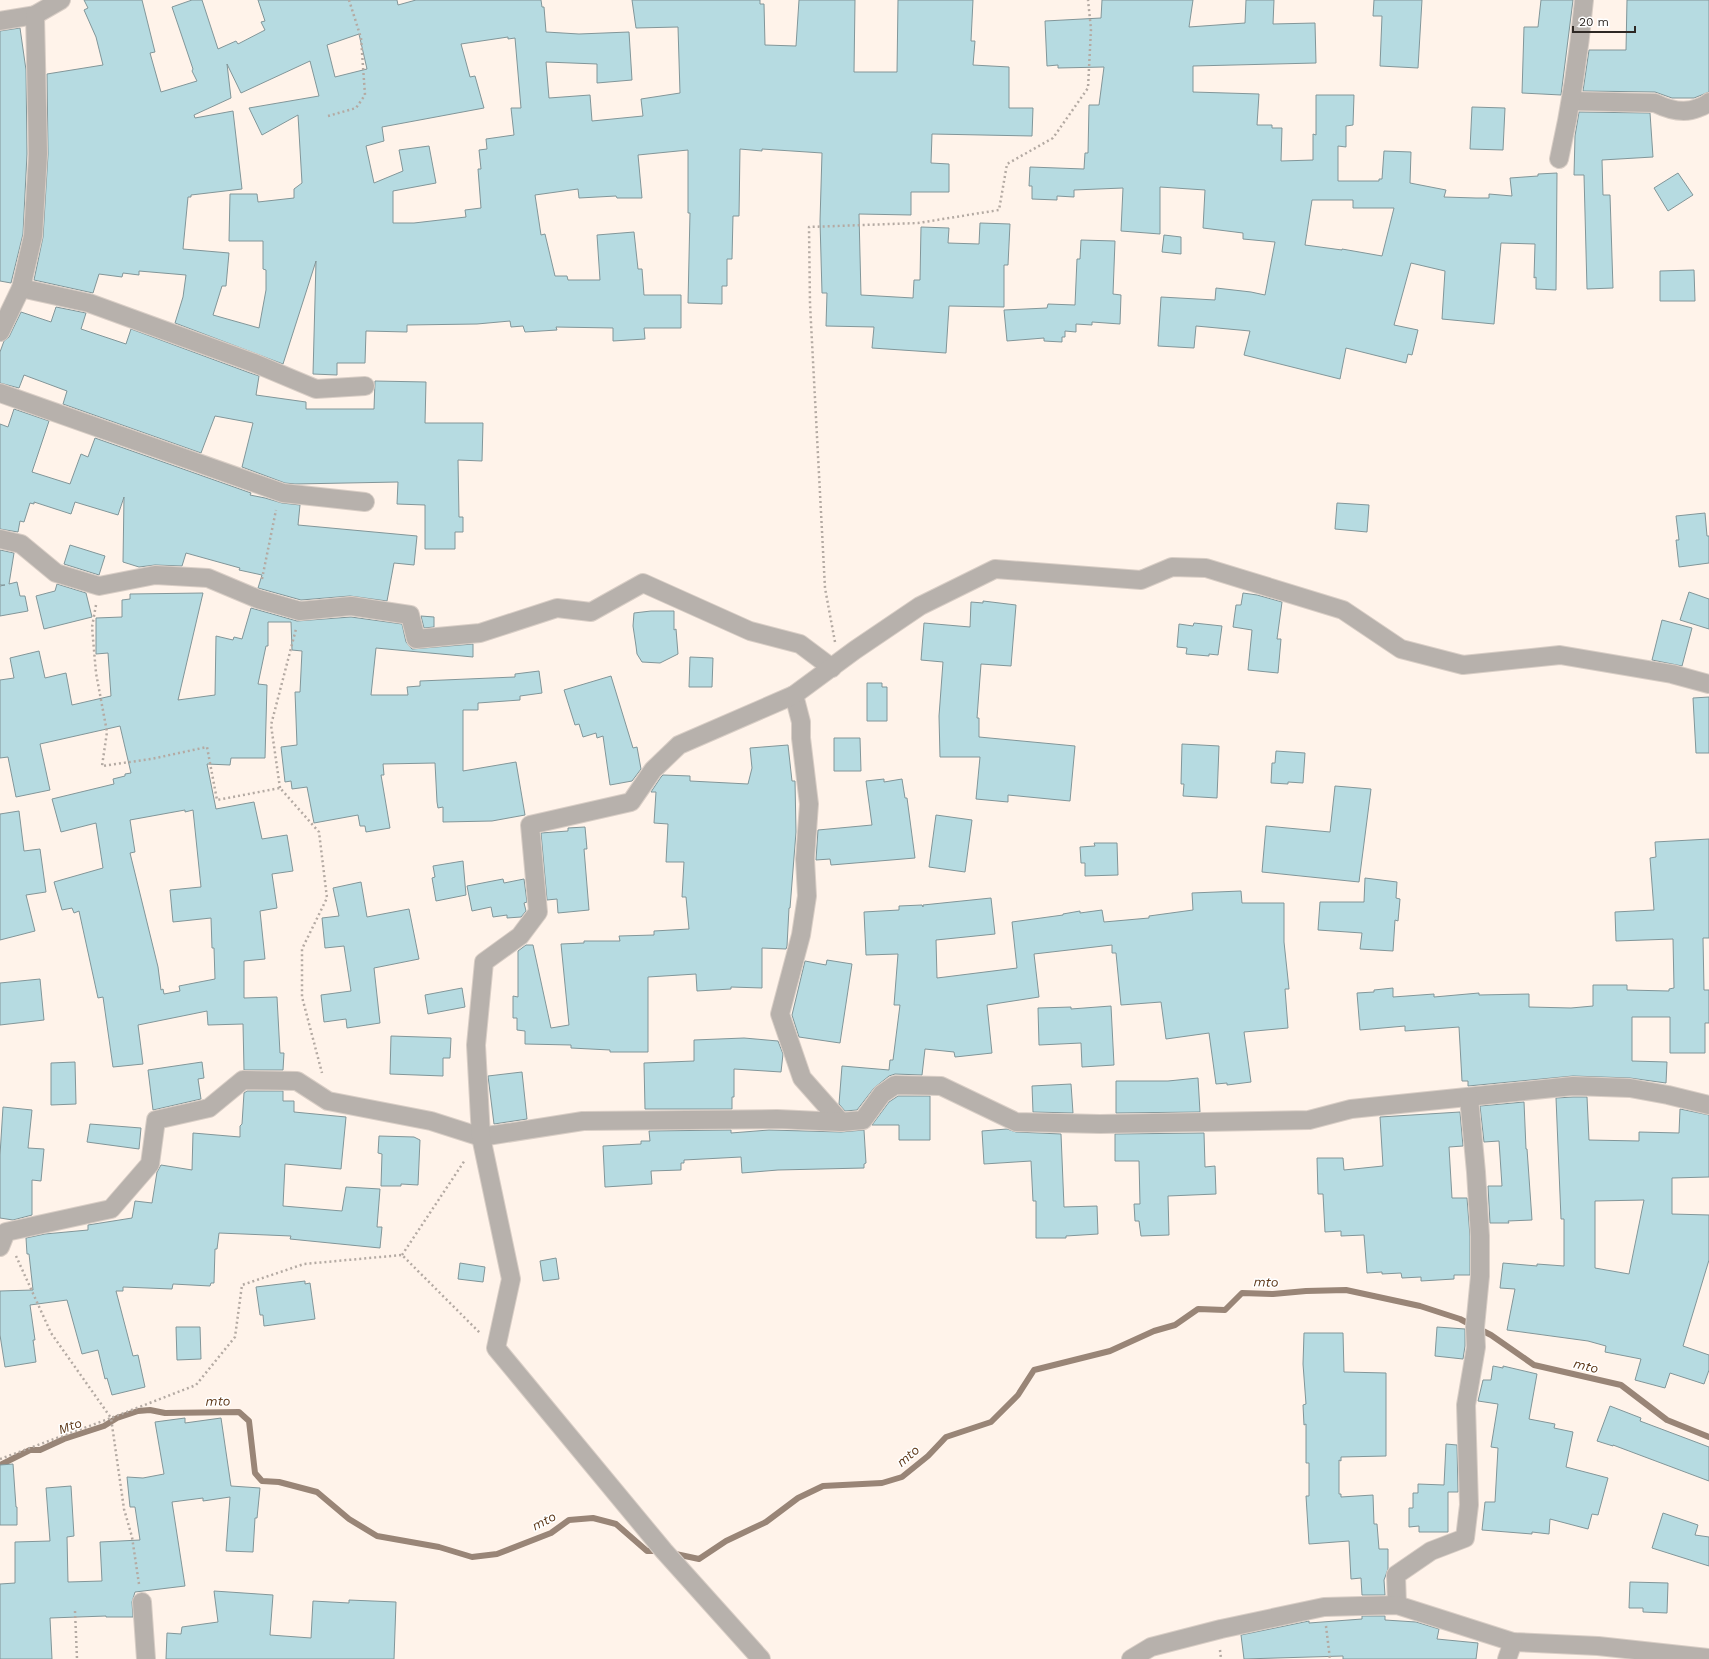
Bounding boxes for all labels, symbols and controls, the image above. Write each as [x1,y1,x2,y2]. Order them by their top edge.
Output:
scale bar [1573,8,1635,34]
text: 20 m [1579,15,1609,29]
water label: mto [1253,1274,1279,1290]
water label: mto [1572,1356,1600,1376]
water label: mto [205,1393,231,1409]
water label: Mto [56,1415,84,1437]
water label: mto [894,1442,922,1470]
water label: mto [529,1509,559,1533]

